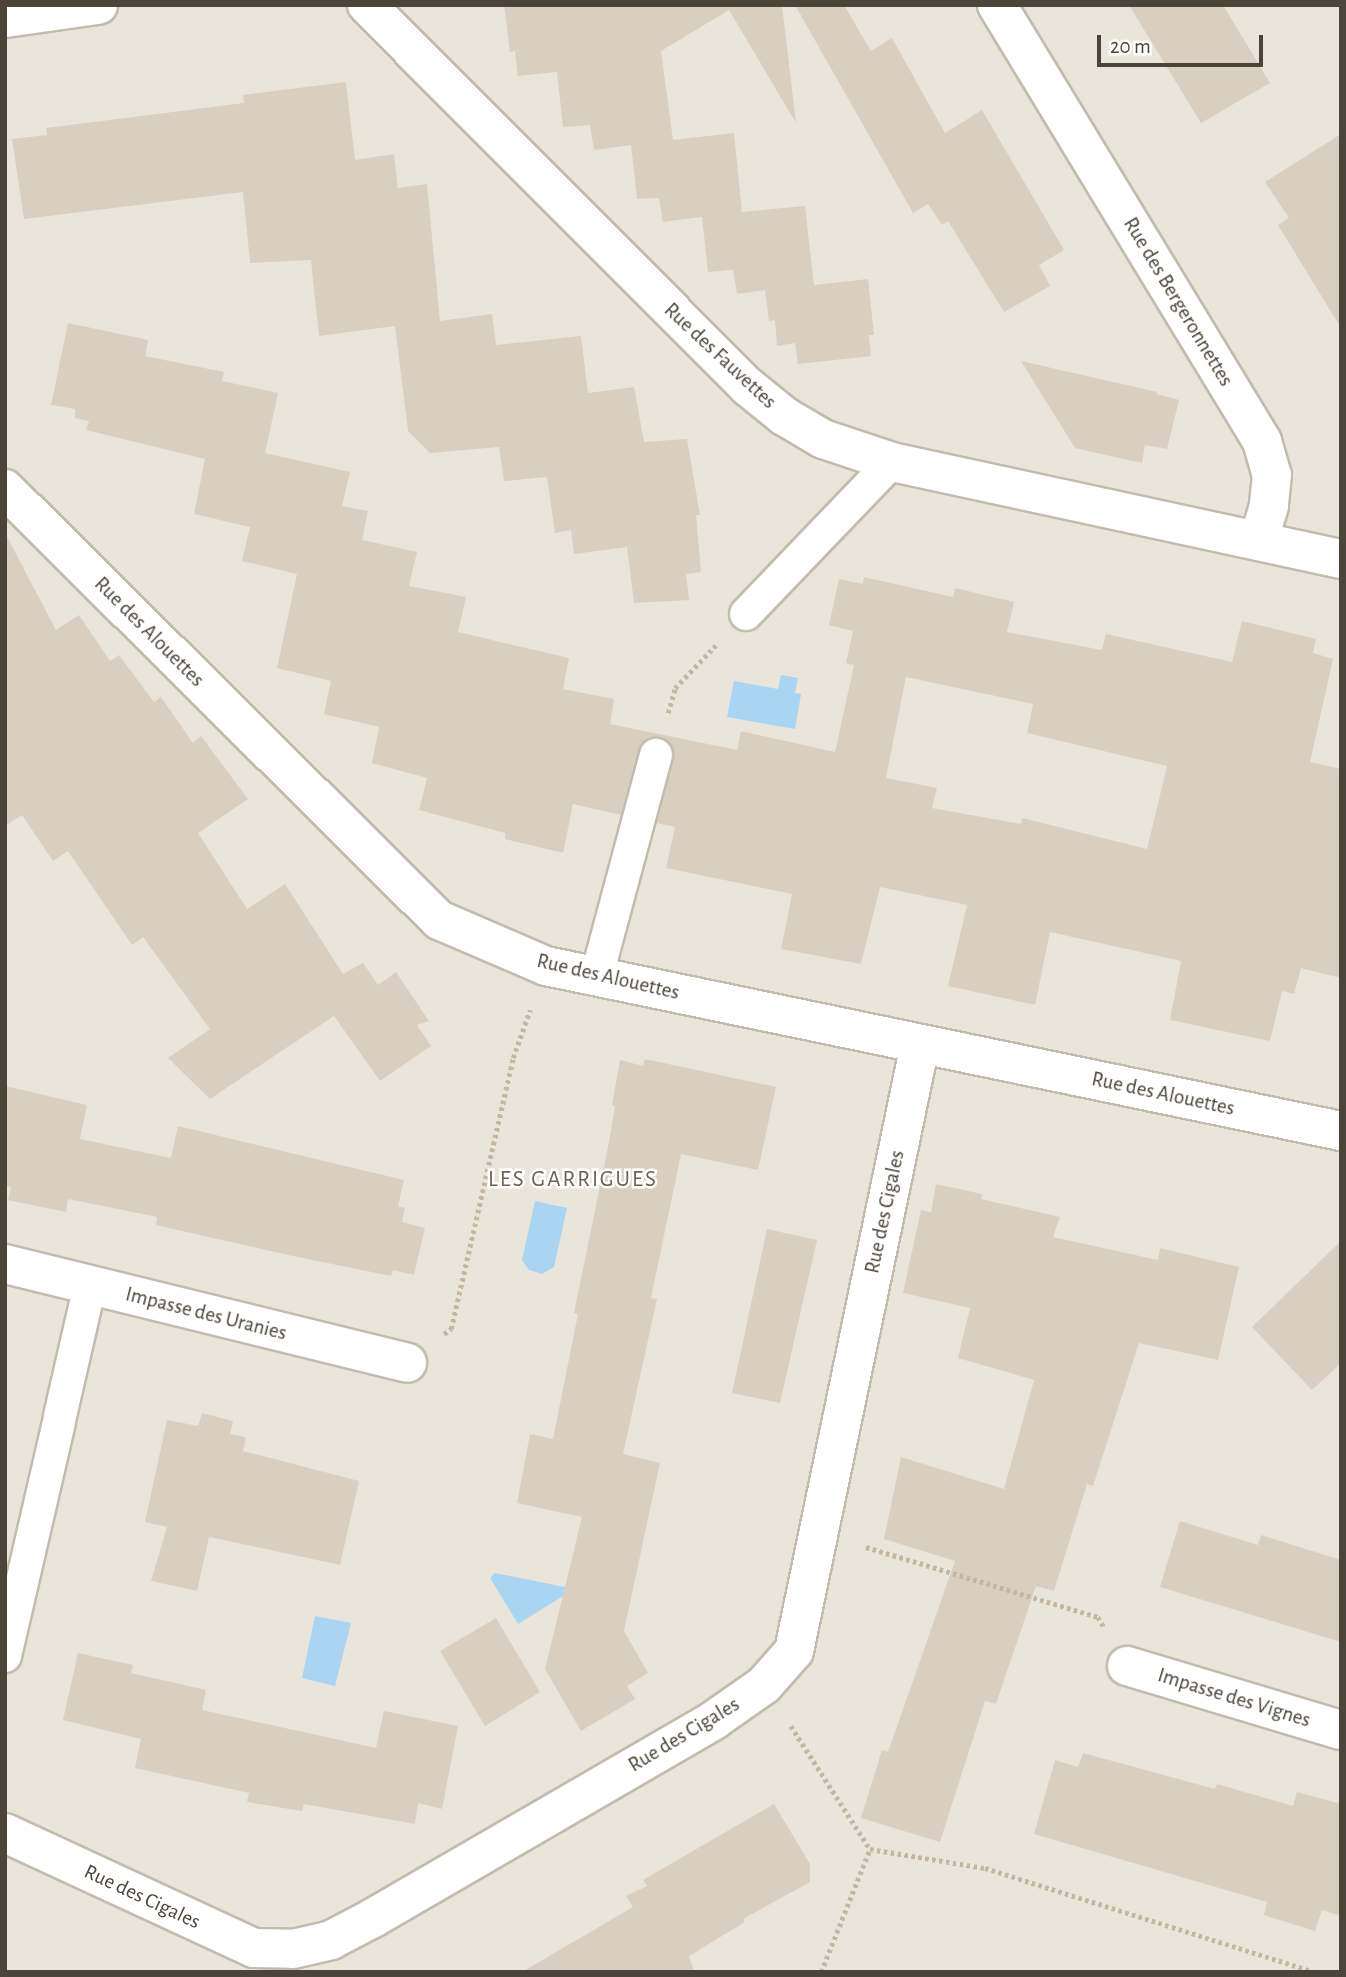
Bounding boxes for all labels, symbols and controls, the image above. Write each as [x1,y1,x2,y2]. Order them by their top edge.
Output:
scale bar [1101,21,1267,65]
text: 20 m [1110,36,1151,57]
street label: Rue des Bergeronnettes [1118,213,1238,391]
street label: Rue des Fauvettes [659,298,781,414]
street label: Rue des Alouettes [89,572,209,692]
street label: Rue des Alouettes [534,948,682,1006]
street label: Rue des Alouettes [1089,1067,1237,1121]
street label: Rue des Cigales [860,1148,910,1276]
district label: LES GARRIGUES [490,1166,656,1194]
street label: Impasse des Uranies [123,1282,289,1346]
street label: Impasse des Vignes [1155,1663,1313,1733]
street label: Rue des Cigales [624,1692,744,1778]
street label: Rue des Cigales [80,1859,204,1935]

